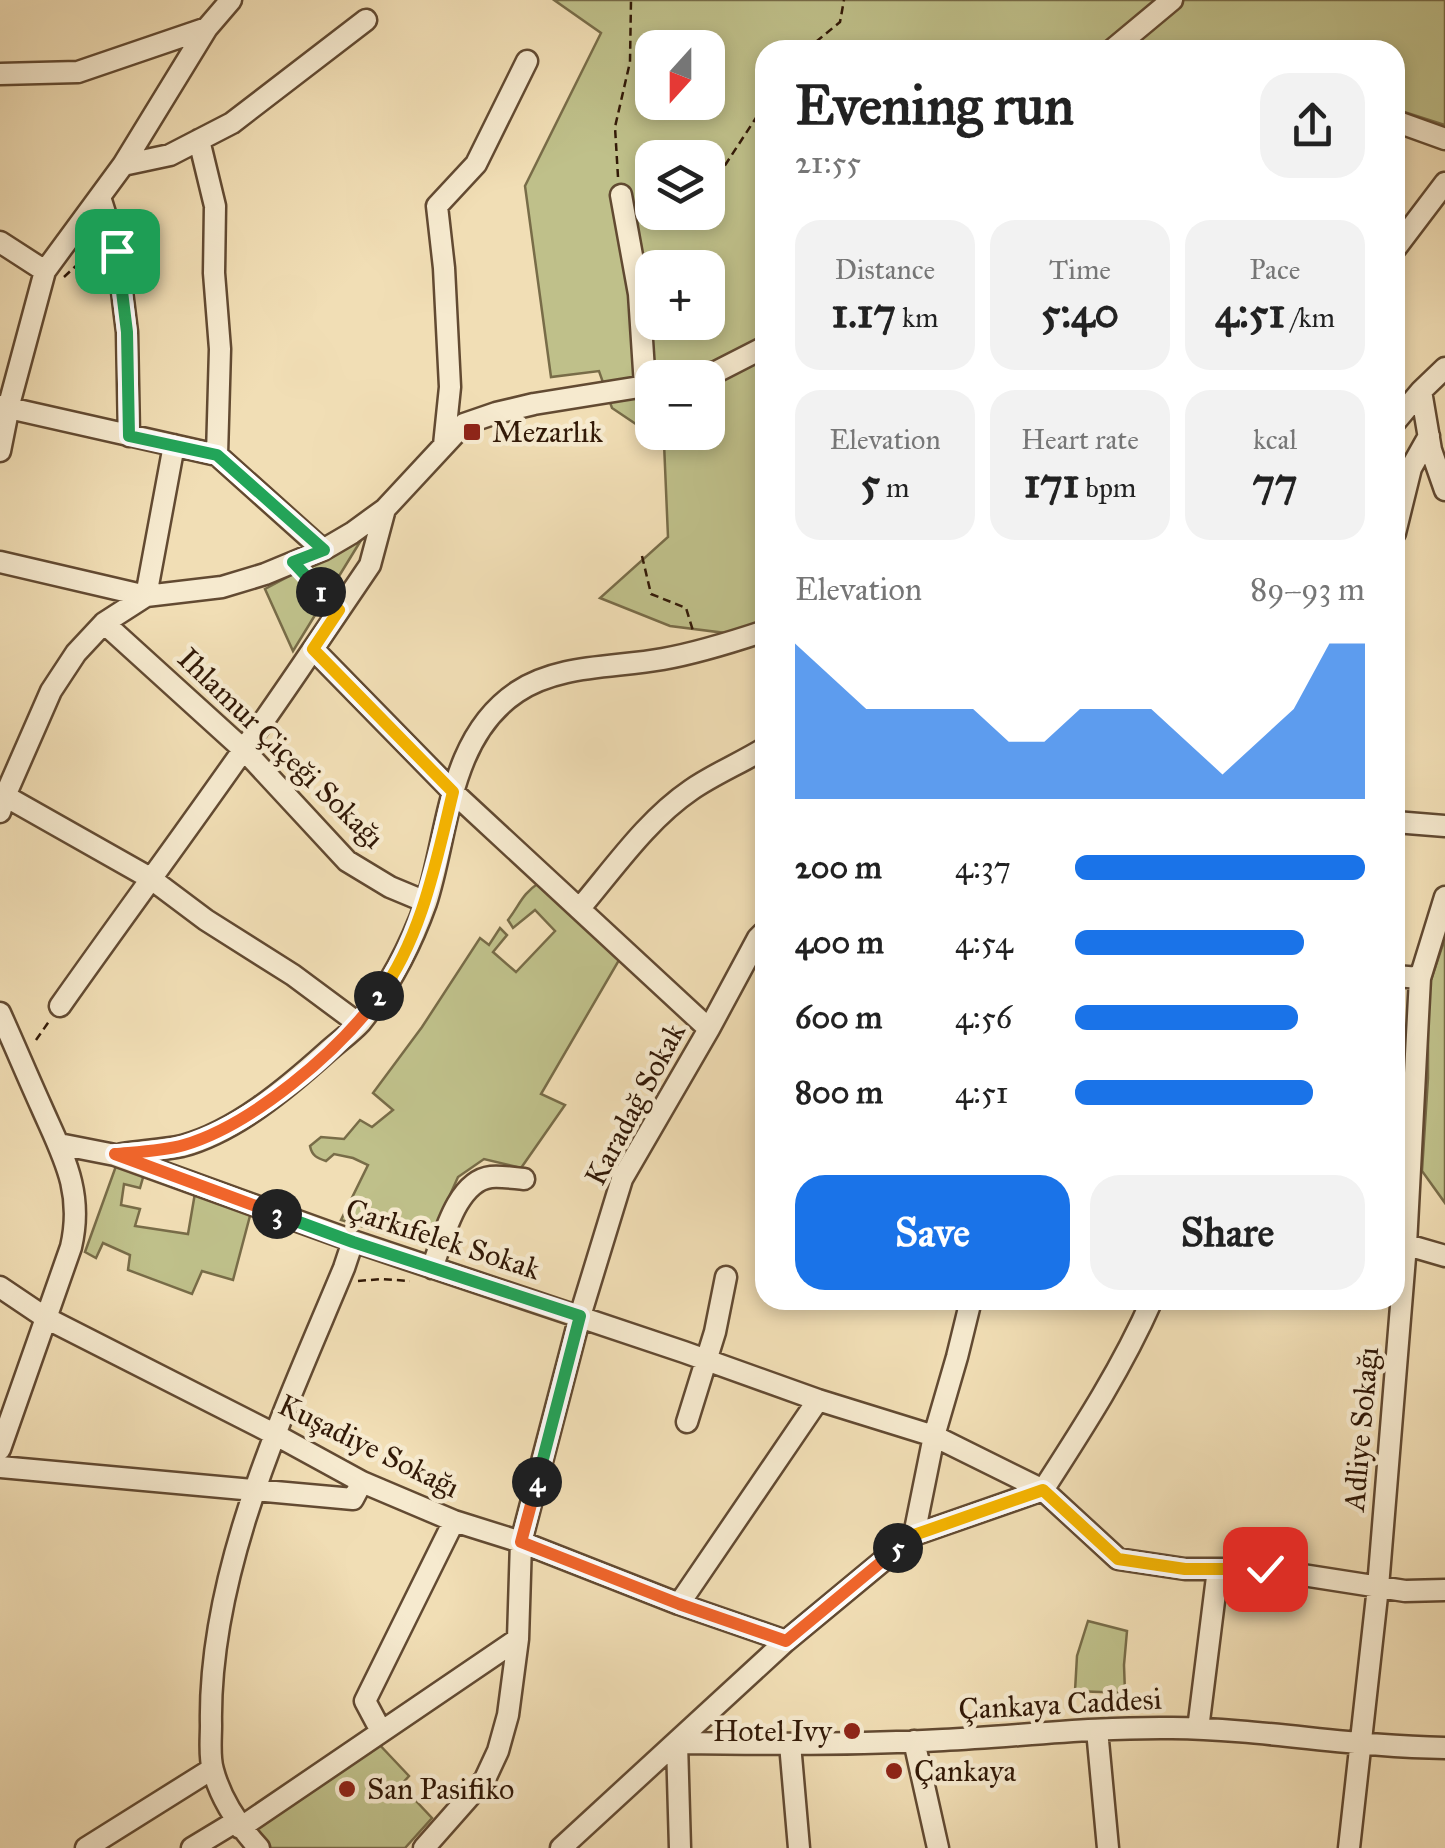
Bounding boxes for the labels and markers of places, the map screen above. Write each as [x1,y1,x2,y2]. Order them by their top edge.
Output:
pin [75,209,160,294]
place label: Mezarlık [492,414,603,450]
marker: Mezarlık [461,421,483,443]
pin: 1 [296,567,346,617]
pin: 2 [354,971,404,1021]
pin: 3 [252,1189,302,1239]
pin: 4 [512,1457,562,1507]
pin: 5 [873,1523,923,1573]
pin [1223,1527,1308,1612]
place label: Hotel Ivy [713,1713,833,1749]
marker: Hotel Ivy [841,1720,863,1742]
place label: Çankaya [914,1753,1017,1789]
marker: Çankaya [883,1760,905,1782]
place label: San Pasifiko [367,1771,514,1807]
marker: San Pasifiko [336,1778,358,1800]

